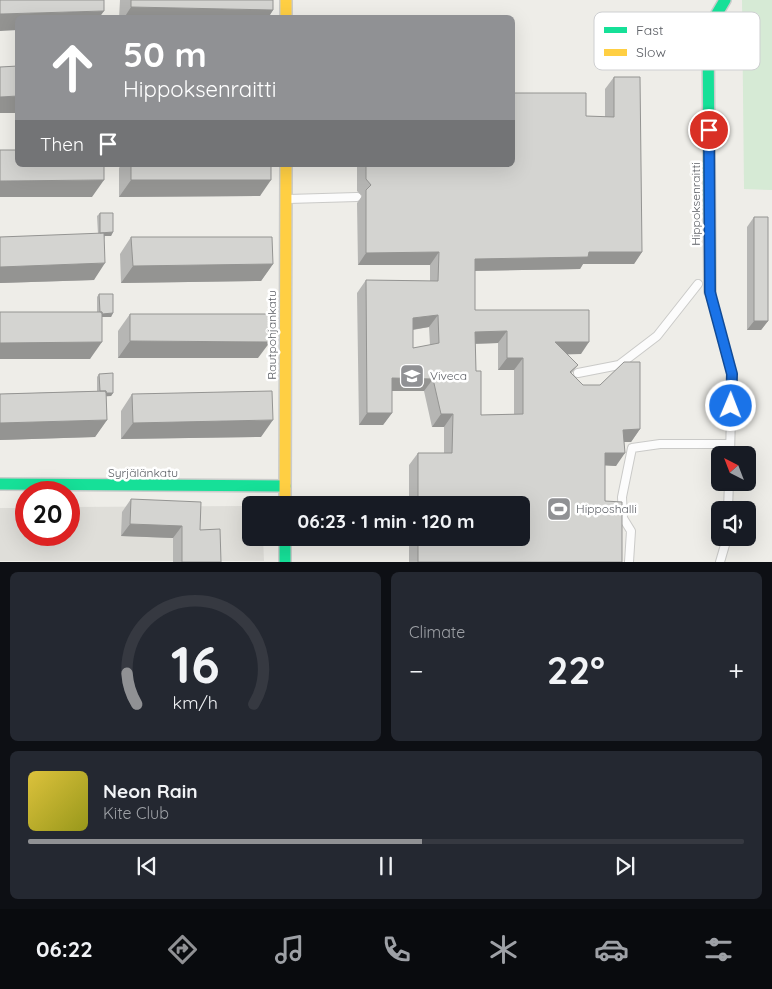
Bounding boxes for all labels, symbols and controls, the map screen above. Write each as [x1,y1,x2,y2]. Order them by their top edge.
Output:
legend [594,12,760,70]
text: Fast [636,21,664,39]
text: 50 m [123,32,207,76]
icon: ahead [40,35,105,100]
text: Slow [636,43,666,61]
text: Hippoksenraitti [123,75,277,103]
pin [688,109,730,151]
icon: arrive [695,116,723,144]
icon: arrive [94,130,122,158]
text: Then [40,132,84,156]
street label: Hippoksenraitti [688,162,703,246]
street label: Rautpohjankatu [264,290,279,380]
school or university icon: Viveca [399,363,425,389]
place label: Viveca [430,368,467,383]
position arrow [704,379,756,431]
north arrow [711,446,756,491]
map controls [711,446,756,546]
street label: Syrjälänkatu [108,465,178,480]
speed limit sign: 20 [15,481,80,546]
sports icon: Hipposhalli [546,496,572,522]
place label: Hipposhalli [576,501,637,516]
button: sound [711,501,756,546]
text: 06:23 · 1 min · 120 m [298,509,474,533]
text: Climate [409,622,465,642]
text: 16 [171,631,220,696]
text: 22° [547,646,605,694]
text: − [409,653,424,688]
text: + [728,653,744,688]
text: km/h [173,691,218,713]
text: Neon Rain [103,779,198,803]
text: Kite Club [103,803,169,823]
icon: previous [133,852,161,880]
icon: pause [372,852,400,880]
icon: next [611,852,639,880]
icon: directions [165,932,200,967]
icon: music [272,932,307,967]
icon: phone [379,932,414,967]
icon: climate [486,932,521,967]
icon: car [594,932,629,967]
icon: filters [701,932,736,967]
text: 06:22 [36,935,93,963]

